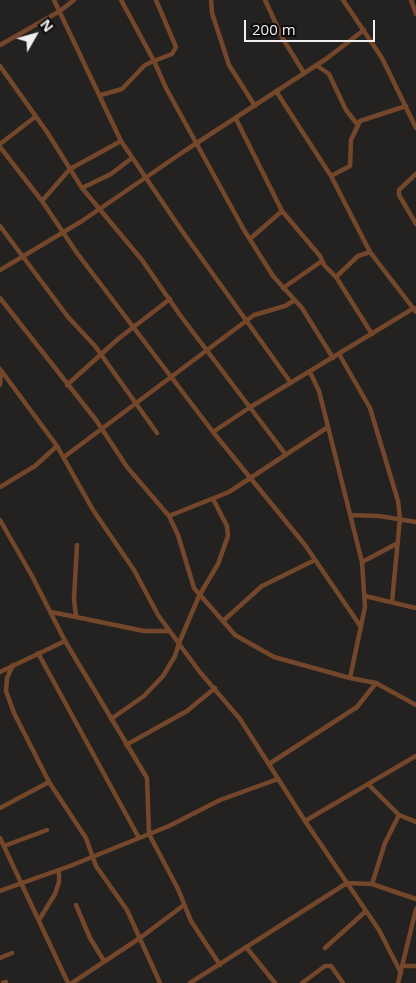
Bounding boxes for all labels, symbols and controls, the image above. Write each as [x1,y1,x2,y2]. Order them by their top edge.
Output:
north arrow [10,10,60,60]
scale bar [246,10,377,42]
text: N [36,15,58,36]
text: 200 m [252,19,296,39]

